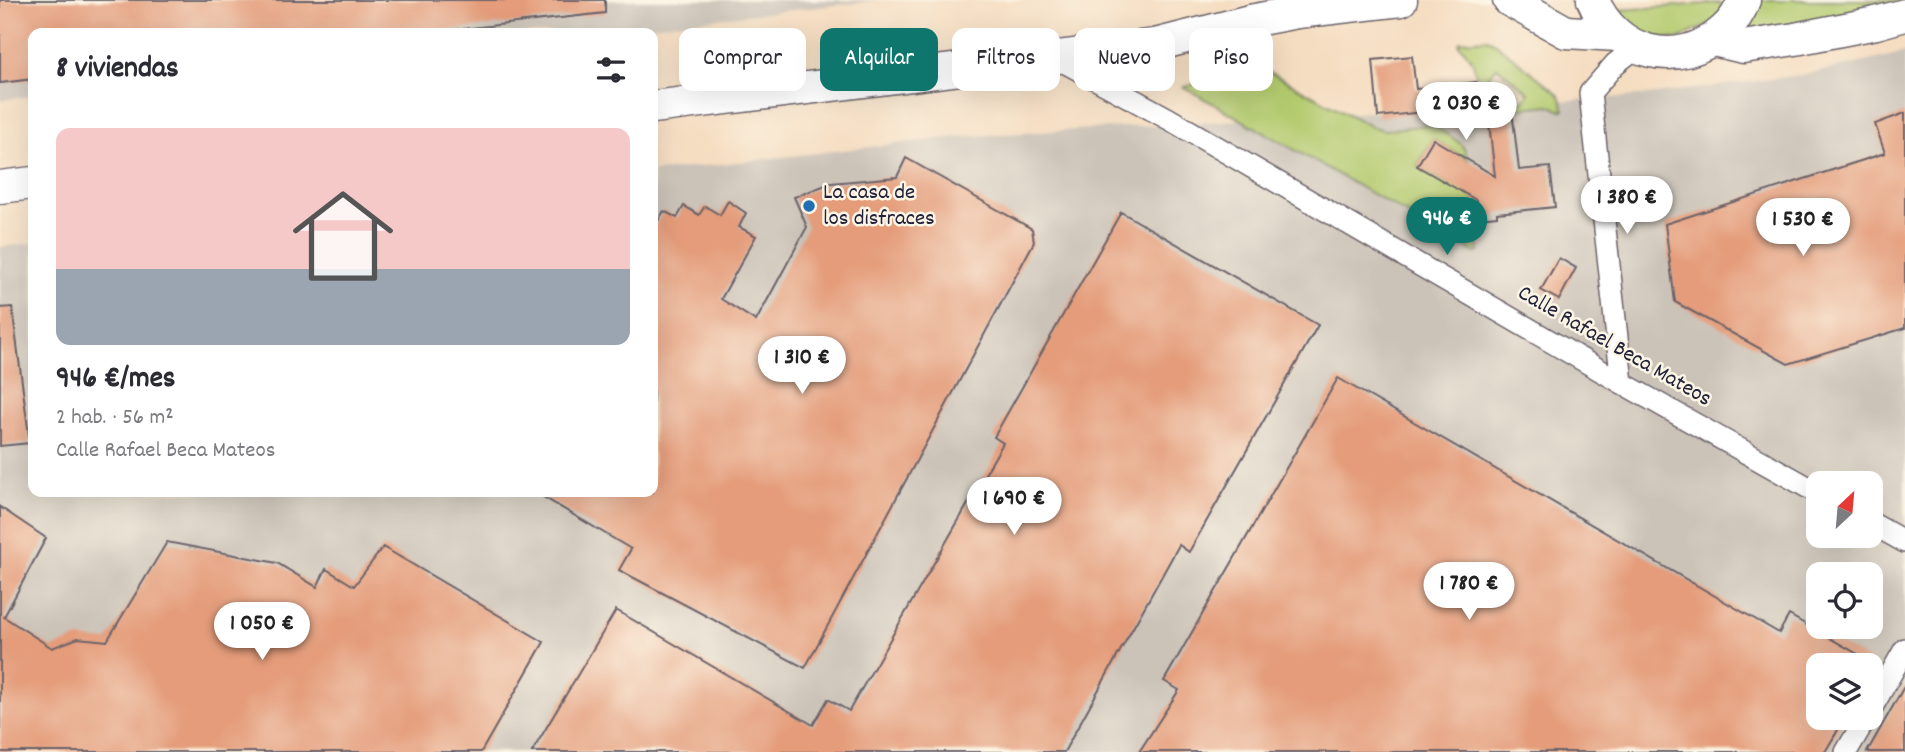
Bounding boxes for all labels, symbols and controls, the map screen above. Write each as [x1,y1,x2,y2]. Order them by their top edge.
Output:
chip: Comprar [679,28,806,91]
chip: Alquilar [820,28,938,91]
chip: Filtros [952,28,1060,91]
chip: Nuevo [1074,28,1175,91]
chip: Piso [1189,28,1273,91]
text: 8 viviendas [56,49,179,92]
icon: filters [592,51,630,89]
pin: 2 030 € [1401,82,1531,142]
text: 2 030 € [1432,88,1500,121]
icon: home [280,173,406,299]
pin: 1 380 € [1562,176,1692,236]
place label: La casa de los disfraces [823,177,935,236]
text: 1 380 € [1597,182,1657,215]
marker: La casa de los disfraces [801,198,817,214]
pin: 946 € [1398,198,1496,257]
pin: 1 530 € [1738,198,1868,258]
text: 946 € [1422,203,1472,236]
text: 1 530 € [1772,204,1834,237]
street label: Calle Rafael Beca Mateos [1511,278,1717,416]
pin: 1 310 € [737,336,867,396]
text: 1 310 € [774,342,830,375]
text: 946 €/mes [56,359,176,402]
text: 2 hab. · 56 m² [56,402,174,435]
text: Calle Rafael Beca Mateos [56,435,275,468]
north arrow [1806,471,1883,548]
map controls [1806,471,1883,730]
pin: 1 690 € [949,477,1079,537]
text: 1 690 € [983,483,1045,516]
pin: 1 780 € [1404,562,1534,622]
button: locate [1806,562,1883,639]
text: 1 780 € [1440,568,1498,601]
pin: 1 050 € [197,602,327,662]
text: 1 050 € [230,608,294,641]
button: layers [1806,653,1883,730]

